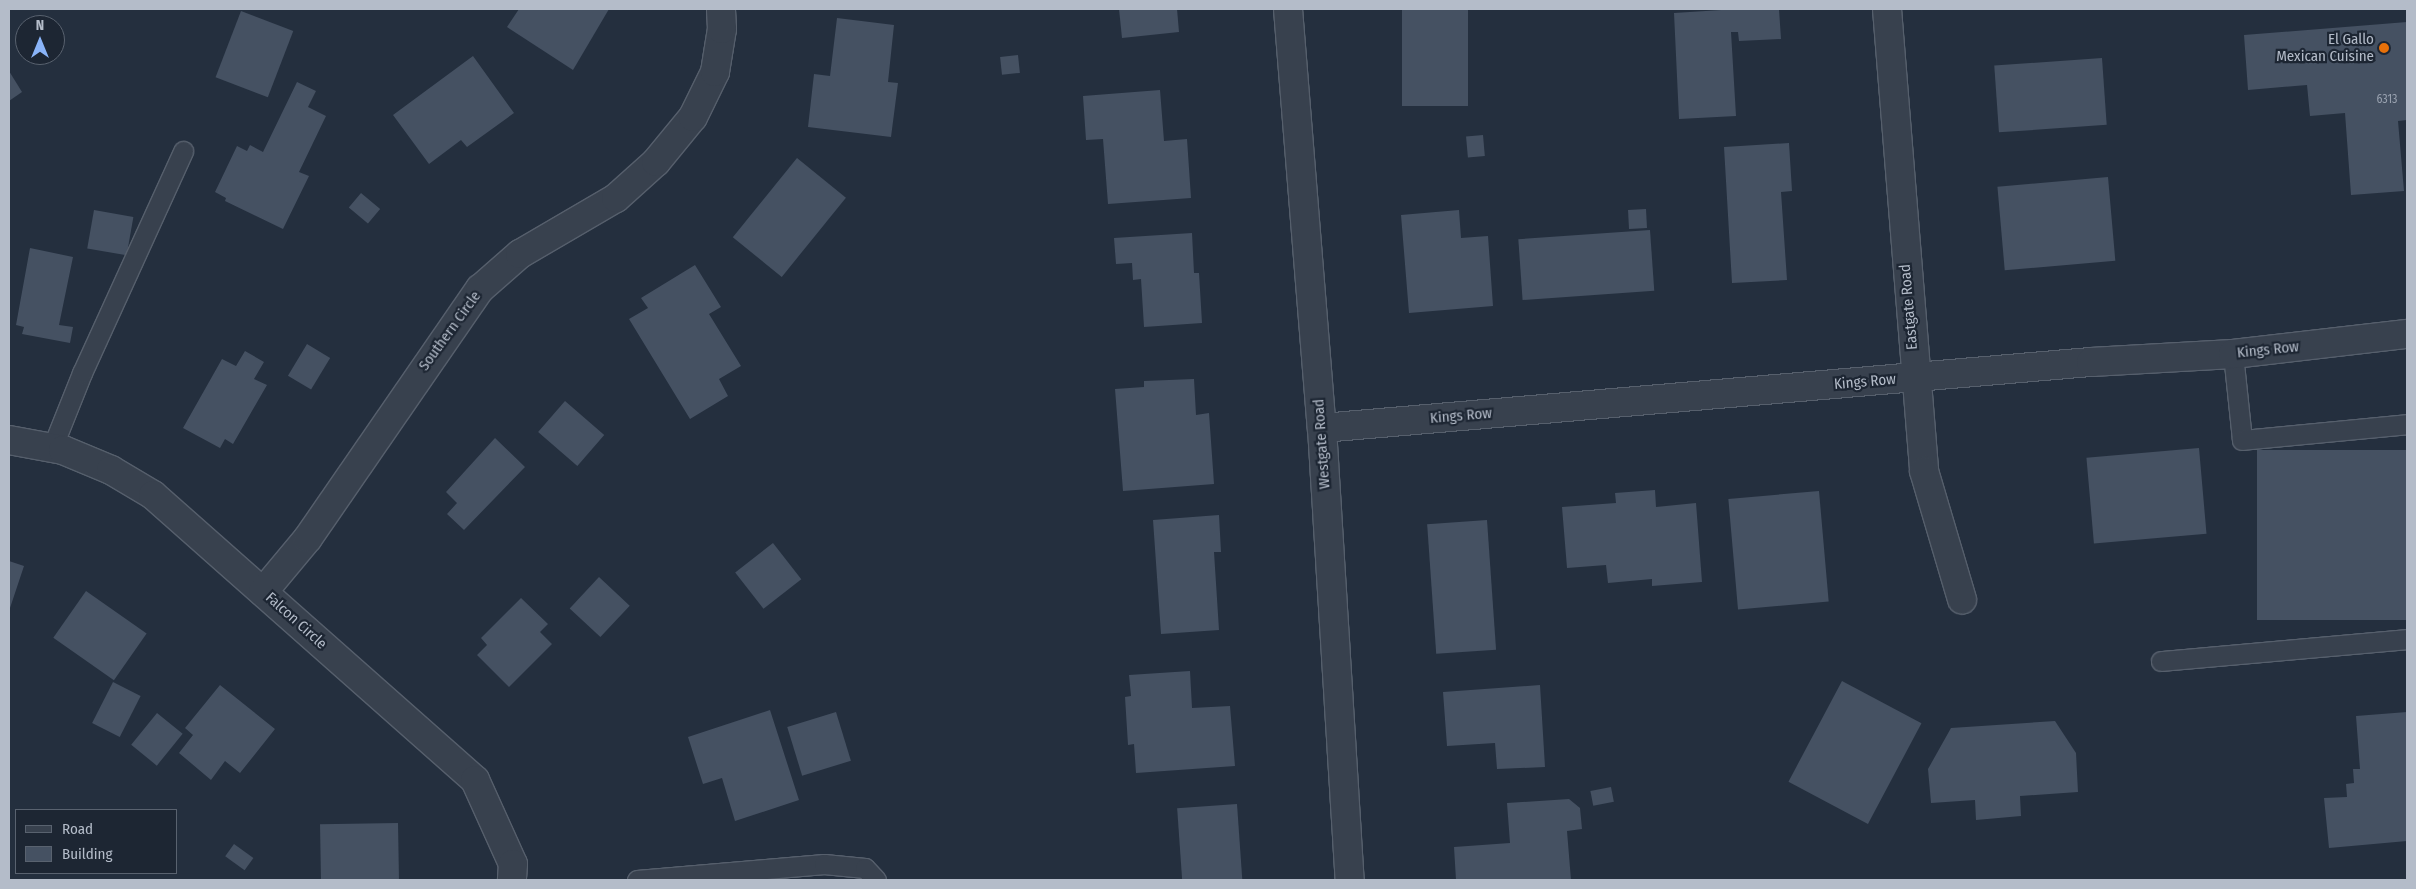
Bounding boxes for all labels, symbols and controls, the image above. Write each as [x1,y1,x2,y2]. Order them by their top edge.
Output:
north arrow [15,15,65,65]
text: N [36,17,44,34]
place label: El Gallo Mexican Cuisine [2276,30,2374,65]
marker: El Gallo Mexican Cuisine [2378,42,2390,54]
house number: 6313 [2376,93,2398,107]
street label: Eastgate Road [1896,263,1922,351]
street label: Southern Circle [415,288,485,374]
street label: Kings Row [2236,338,2300,362]
street label: Kings Row [1833,370,1897,394]
street label: Westgate Road [1310,398,1334,490]
street label: Kings Row [1429,404,1493,428]
street label: Falcon Circle [262,589,330,653]
legend [15,809,178,874]
text: Road [62,820,93,838]
text: Building [62,845,113,863]

